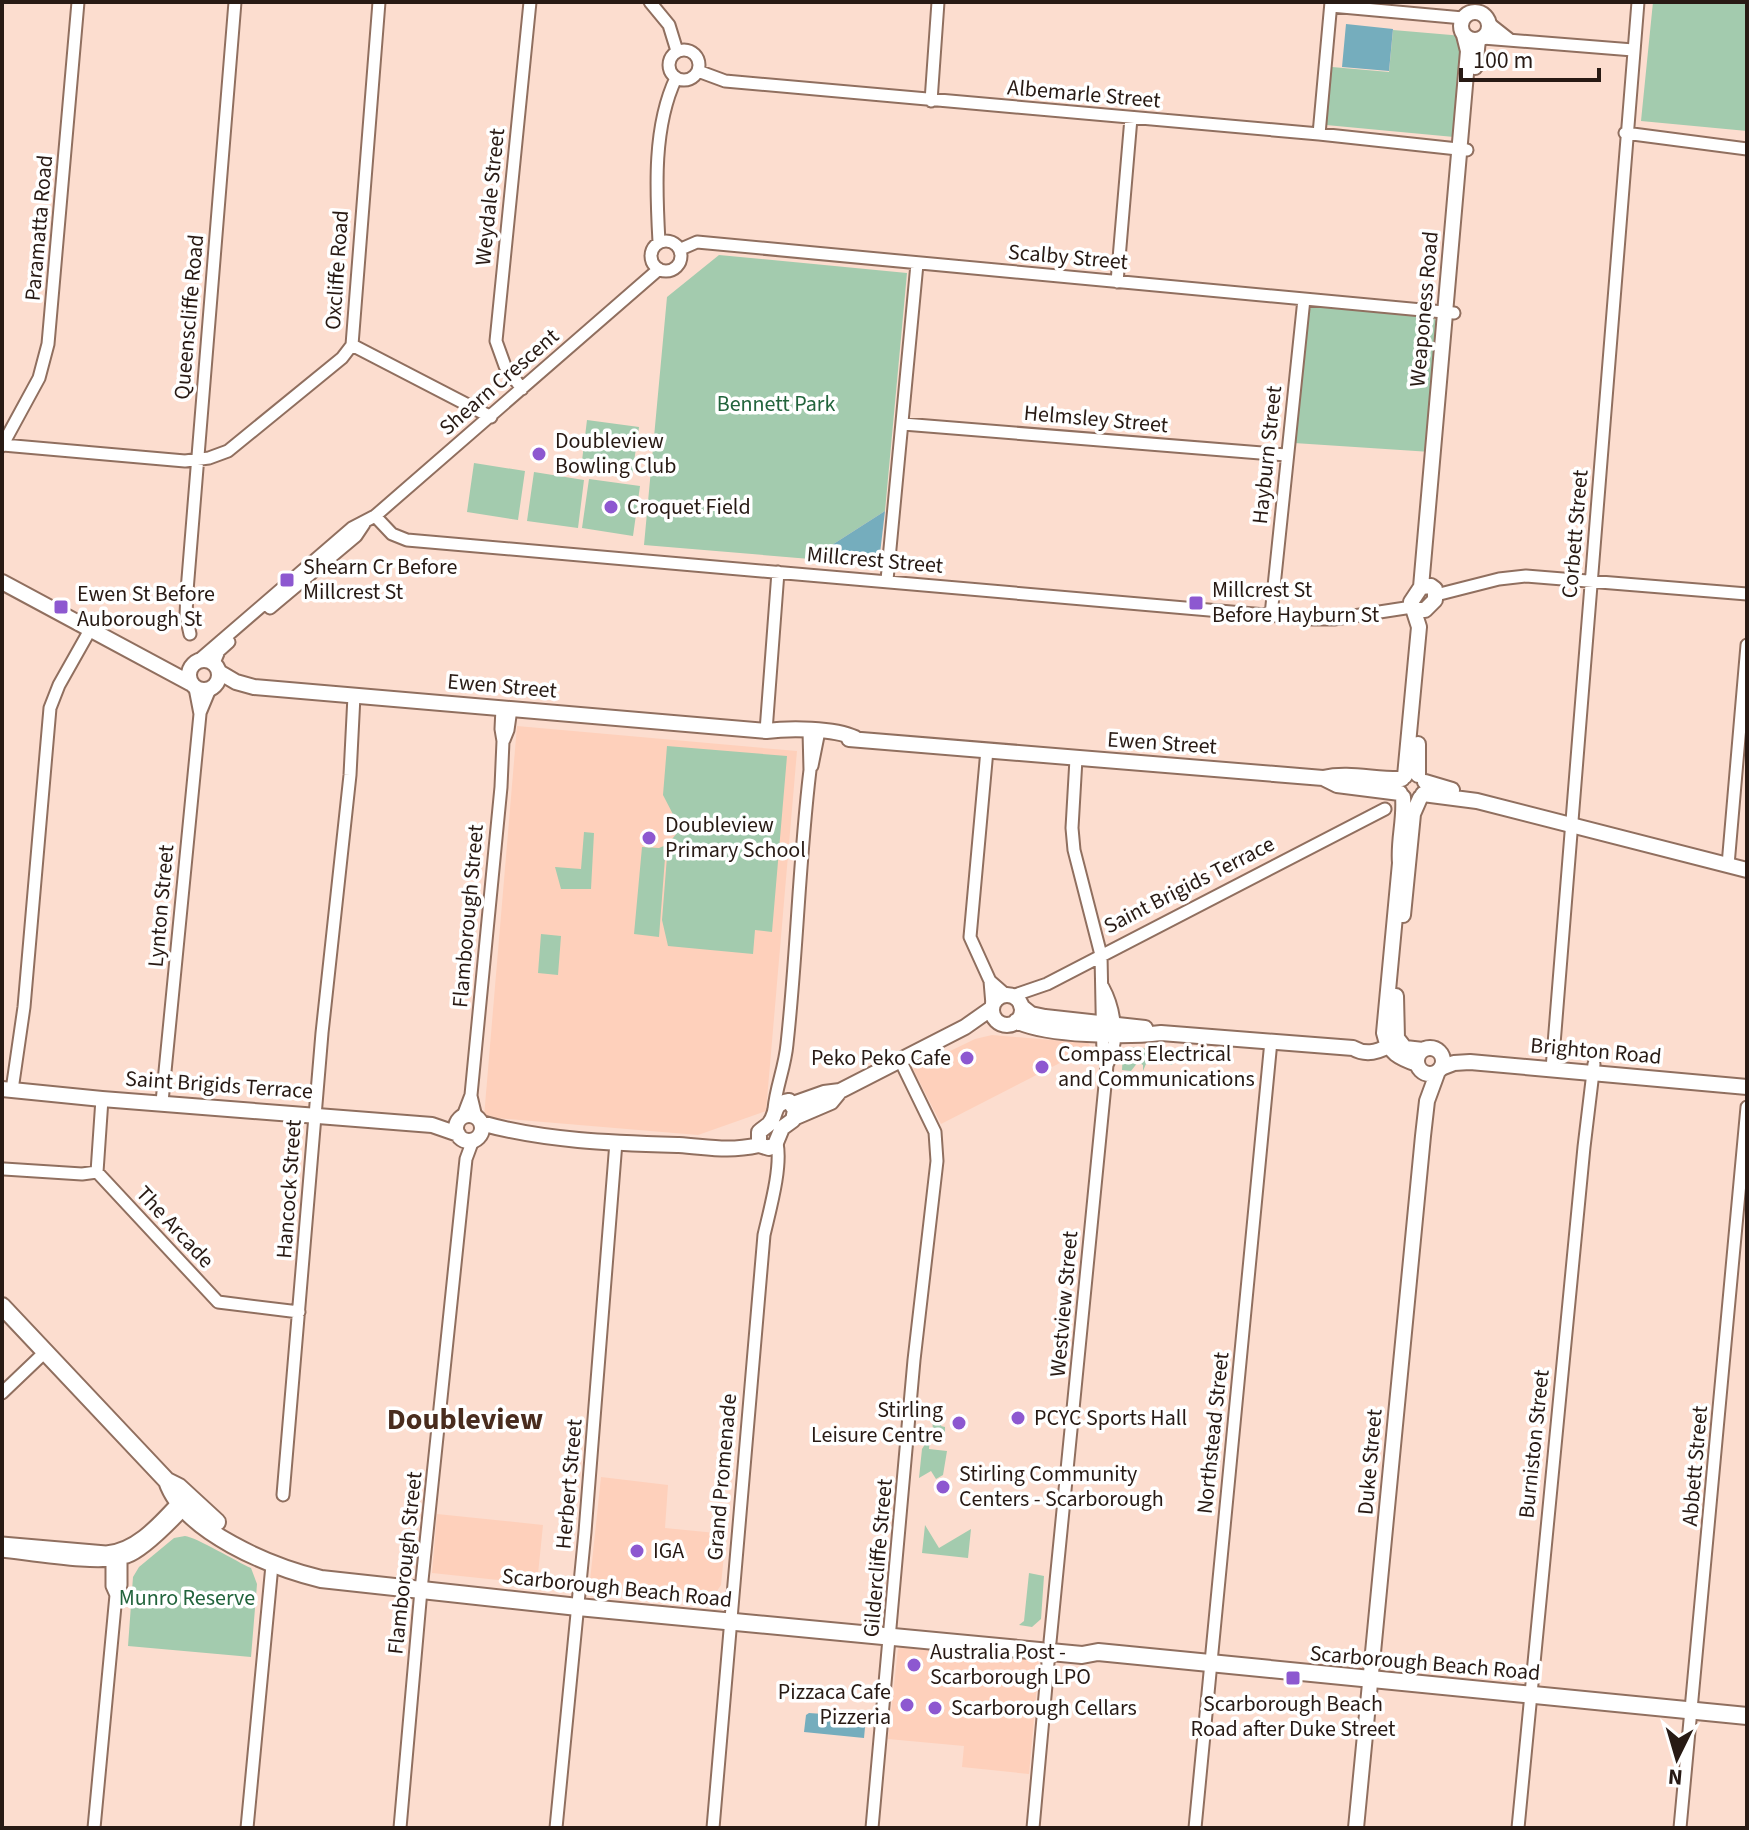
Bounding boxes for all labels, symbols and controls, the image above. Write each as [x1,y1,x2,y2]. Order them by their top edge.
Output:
scale bar [1461,32,1599,82]
text: 100 m [1473,43,1533,78]
street label: Albemarle Street [1006,71,1162,117]
street label: Weydale Street [467,126,513,267]
street label: Paramatta Road [17,154,61,302]
street label: Oxcliffe Road [317,209,357,331]
street label: Weaponess Road [1401,230,1447,388]
street label: Queenscliffe Road [166,233,212,401]
street label: Scalby Street [1007,236,1130,278]
street label: Shearn Crescent [432,321,566,443]
street label: Hayburn Street [1244,384,1290,526]
park label: Bennett Park [717,388,835,420]
street label: Helmsley Street [1023,397,1170,441]
place label: Doubleview Bowling Club [555,425,676,482]
marker: Doubleview Bowling Club [530,445,548,463]
street label: Corbett Street [1553,468,1597,600]
place label: Croquet Field [627,491,751,523]
marker: Croquet Field [602,498,620,516]
street label: Millcrest Street [806,538,945,582]
place label: Shearn Cr Before Millcrest St [303,551,457,608]
marker: Shearn Cr Before Millcrest St [278,571,296,589]
place label: Millcrest St Before Hayburn St [1212,574,1380,631]
place label: Ewen St Before Auborough St [77,578,215,635]
marker: Millcrest St Before Hayburn St [1187,594,1205,612]
marker: Ewen St Before Auborough St [52,598,70,616]
street label: Ewen Street [446,665,559,707]
street label: Ewen Street [1106,723,1218,763]
place label: Doubleview Primary School [665,809,806,866]
street label: Flamborough Street [444,823,492,1009]
street label: Saint Brigids Terrace [1098,828,1280,942]
marker: Doubleview Primary School [640,829,658,847]
street label: Lynton Street [140,843,182,969]
street label: Brighton Road [1529,1029,1663,1073]
place label: Compass Electrical and Communications [1058,1038,1255,1095]
place label: Peko Peko Cafe [811,1042,951,1074]
marker: Peko Peko Cafe [958,1049,976,1067]
marker: Compass Electrical and Communications [1033,1058,1051,1076]
street label: Saint Brigids Terrace [124,1062,314,1108]
street label: Hancock Street [268,1118,310,1260]
street label: The Arcade [128,1179,222,1275]
street label: Westview Street [1042,1229,1086,1378]
street label: Northstead Street [1189,1350,1237,1516]
street label: Burniston Street [1510,1367,1558,1520]
street label: Grand Promenade [699,1392,745,1562]
place label: Stirling Leisure Centre [811,1394,943,1451]
district label: Doubleview [387,1398,543,1441]
place label: PCYC Sports Hall [1034,1402,1187,1434]
street label: Abbett Street [1674,1404,1716,1528]
street label: Duke Street [1349,1407,1391,1516]
marker: PCYC Sports Hall [1009,1409,1027,1427]
marker: Stirling Leisure Centre [950,1414,968,1432]
street label: Herbert Street [547,1417,591,1550]
place label: Stirling Community Centers - Scarborough [959,1458,1164,1515]
street label: Flamborough Street [379,1469,431,1656]
street label: Gildercliffe Street [855,1477,901,1639]
marker: Stirling Community Centers - Scarborough [934,1478,952,1496]
place label: IGA [653,1535,684,1567]
marker: IGA [628,1542,646,1560]
street label: Scarborough Beach Road [500,1560,734,1616]
park label: Munro Reserve [119,1582,255,1614]
place label: Australia Post - Scarborough LPO [930,1636,1091,1693]
street label: Scarborough Beach Road [1308,1637,1542,1689]
marker: Australia Post - Scarborough LPO [905,1656,923,1674]
marker: Scarborough Beach Road after Duke Street [1284,1669,1302,1687]
place label: Pizzaca Cafe Pizzeria [778,1676,891,1733]
place label: Scarborough Beach Road after Duke Street [1191,1688,1396,1745]
place label: Scarborough Cellars [951,1692,1137,1724]
marker: Pizzaca Cafe Pizzeria [898,1696,916,1714]
marker: Scarborough Cellars [926,1699,944,1717]
north arrow [1637,1718,1717,1798]
text: N [1667,1760,1684,1794]

